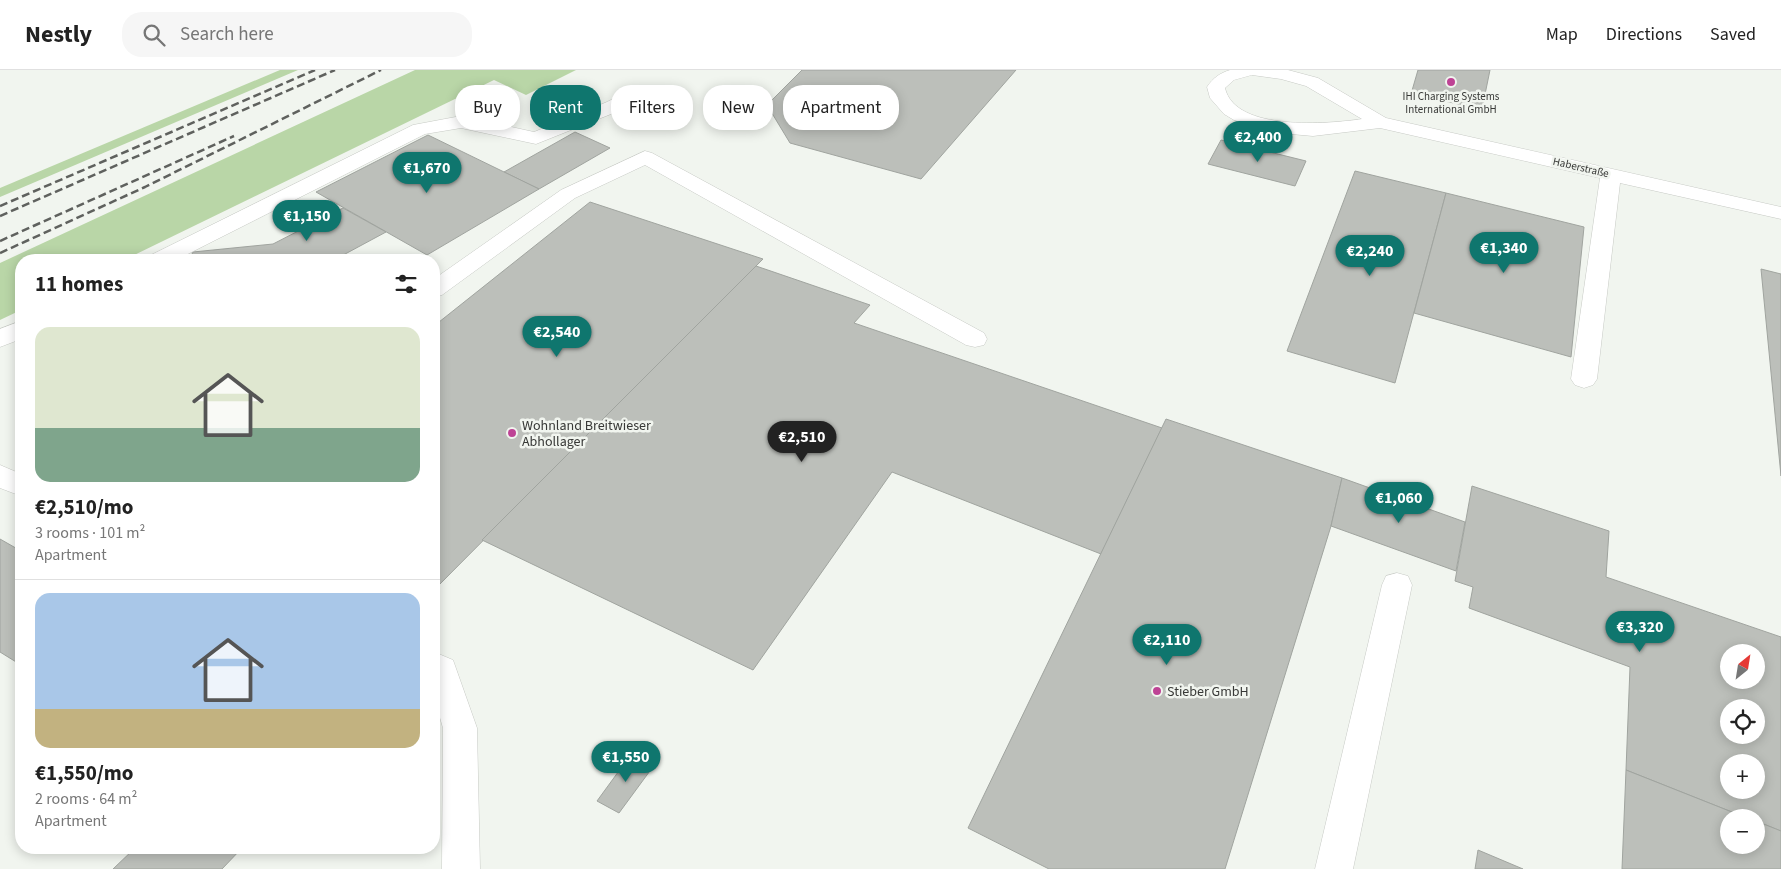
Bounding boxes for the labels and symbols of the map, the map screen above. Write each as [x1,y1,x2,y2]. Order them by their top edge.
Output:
marker: IHI Charging Systems International GmbH [1445,76,1457,88]
place label: IHI Charging Systems International GmbH [1403,89,1500,117]
pin: €2,400 [1217,121,1299,163]
pin: €1,670 [386,152,468,194]
street label: Haberstraße [1551,154,1611,181]
pin: €1,150 [266,200,348,242]
pin: €1,340 [1463,232,1545,274]
pin: €2,240 [1329,234,1411,277]
pin: €2,540 [516,316,598,358]
place label: Wohnland Breitwieser Abhollager [522,416,651,452]
pin: €2,510 [761,420,843,463]
marker: Wohnland Breitwieser Abhollager [506,427,518,439]
pin: €1,060 [1358,482,1440,524]
pin: €3,320 [1599,610,1681,653]
pin: €2,110 [1126,624,1208,666]
north arrow [1720,644,1765,689]
place label: Stieber GmbH [1167,682,1249,702]
marker: Stieber GmbH [1151,685,1163,697]
pin: €1,550 [585,740,667,783]

